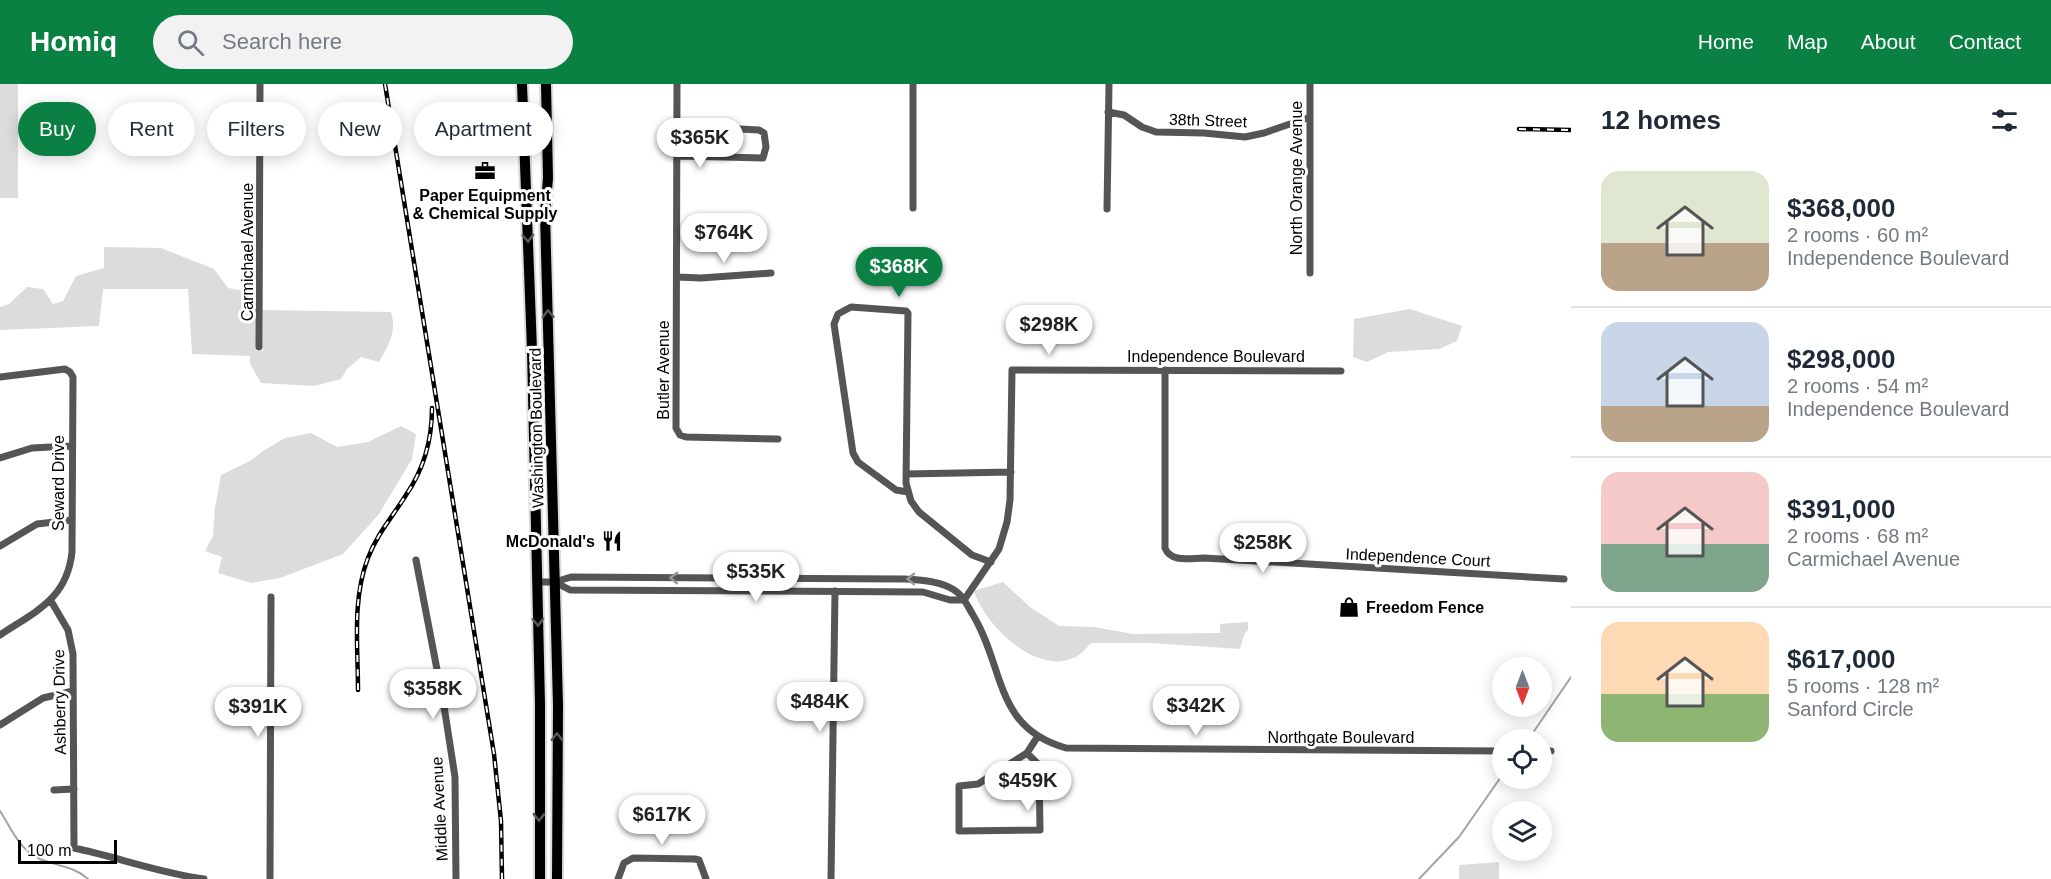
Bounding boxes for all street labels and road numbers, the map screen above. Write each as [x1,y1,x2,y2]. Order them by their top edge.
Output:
street label: North Orange Avenue [1288,101,1305,255]
street label: 38th Street [1169,111,1248,130]
street label: Carmichael Avenue [239,183,256,321]
street label: Butler Avenue [655,320,672,420]
street label: Washington Boulevard [527,348,546,508]
street label: Independence Boulevard [1127,348,1305,365]
street label: Seward Drive [50,435,67,531]
street label: Independence Court [1345,545,1491,570]
street label: Ashberry Drive [50,649,69,755]
street label: Northgate Boulevard [1268,729,1414,746]
street label: Middle Avenue [428,756,451,862]

